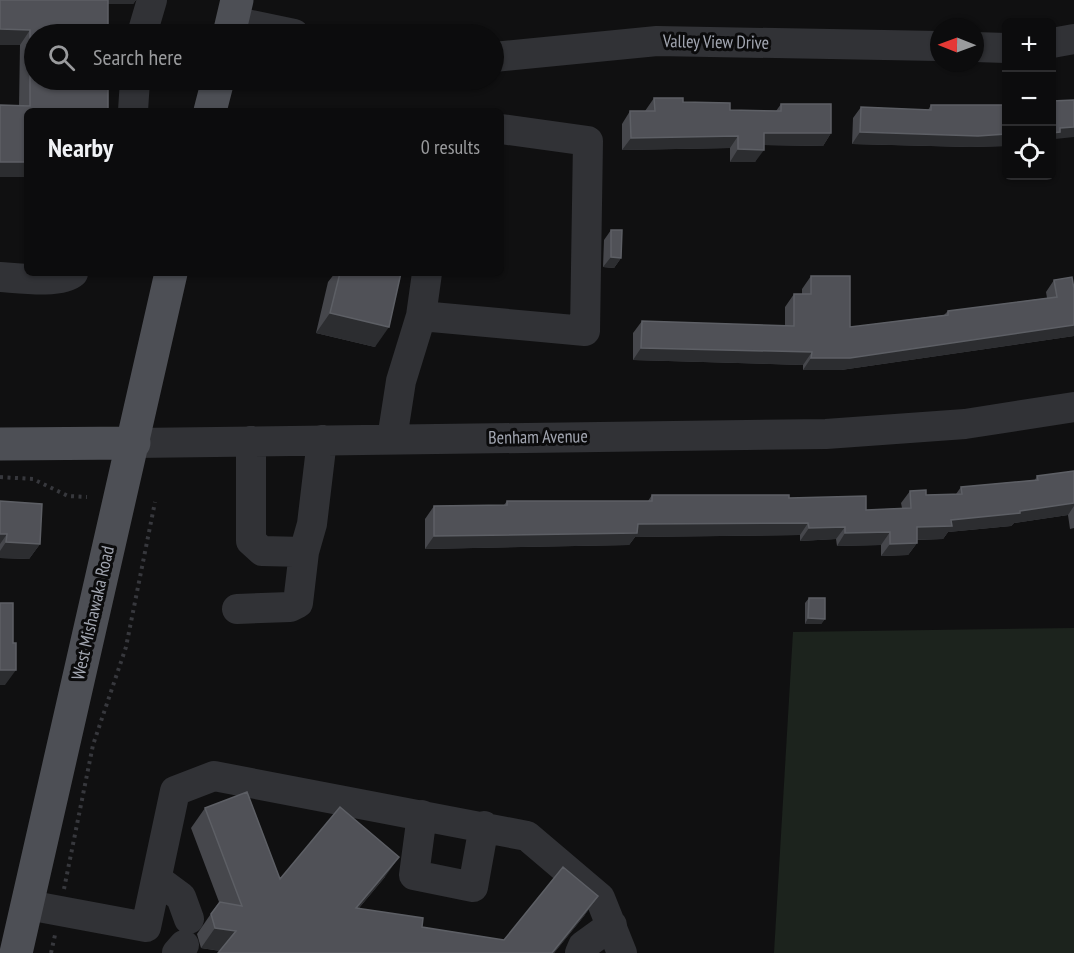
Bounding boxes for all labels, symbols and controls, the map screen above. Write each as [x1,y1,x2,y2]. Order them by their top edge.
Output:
north arrow [930,18,984,72]
map controls [1002,18,1056,180]
button: + [1002,18,1056,72]
search box [24,24,504,90]
street label: Valley View Drive [662,29,769,54]
icon: search [45,41,78,74]
text: Search here [93,43,182,71]
button: − [1002,72,1056,126]
button: locate [1002,126,1056,180]
text: Nearby [48,131,113,164]
text: 0 results [421,134,480,160]
street label: Benham Avenue [488,424,588,449]
street label: West Mishawaka Road [66,544,119,682]

